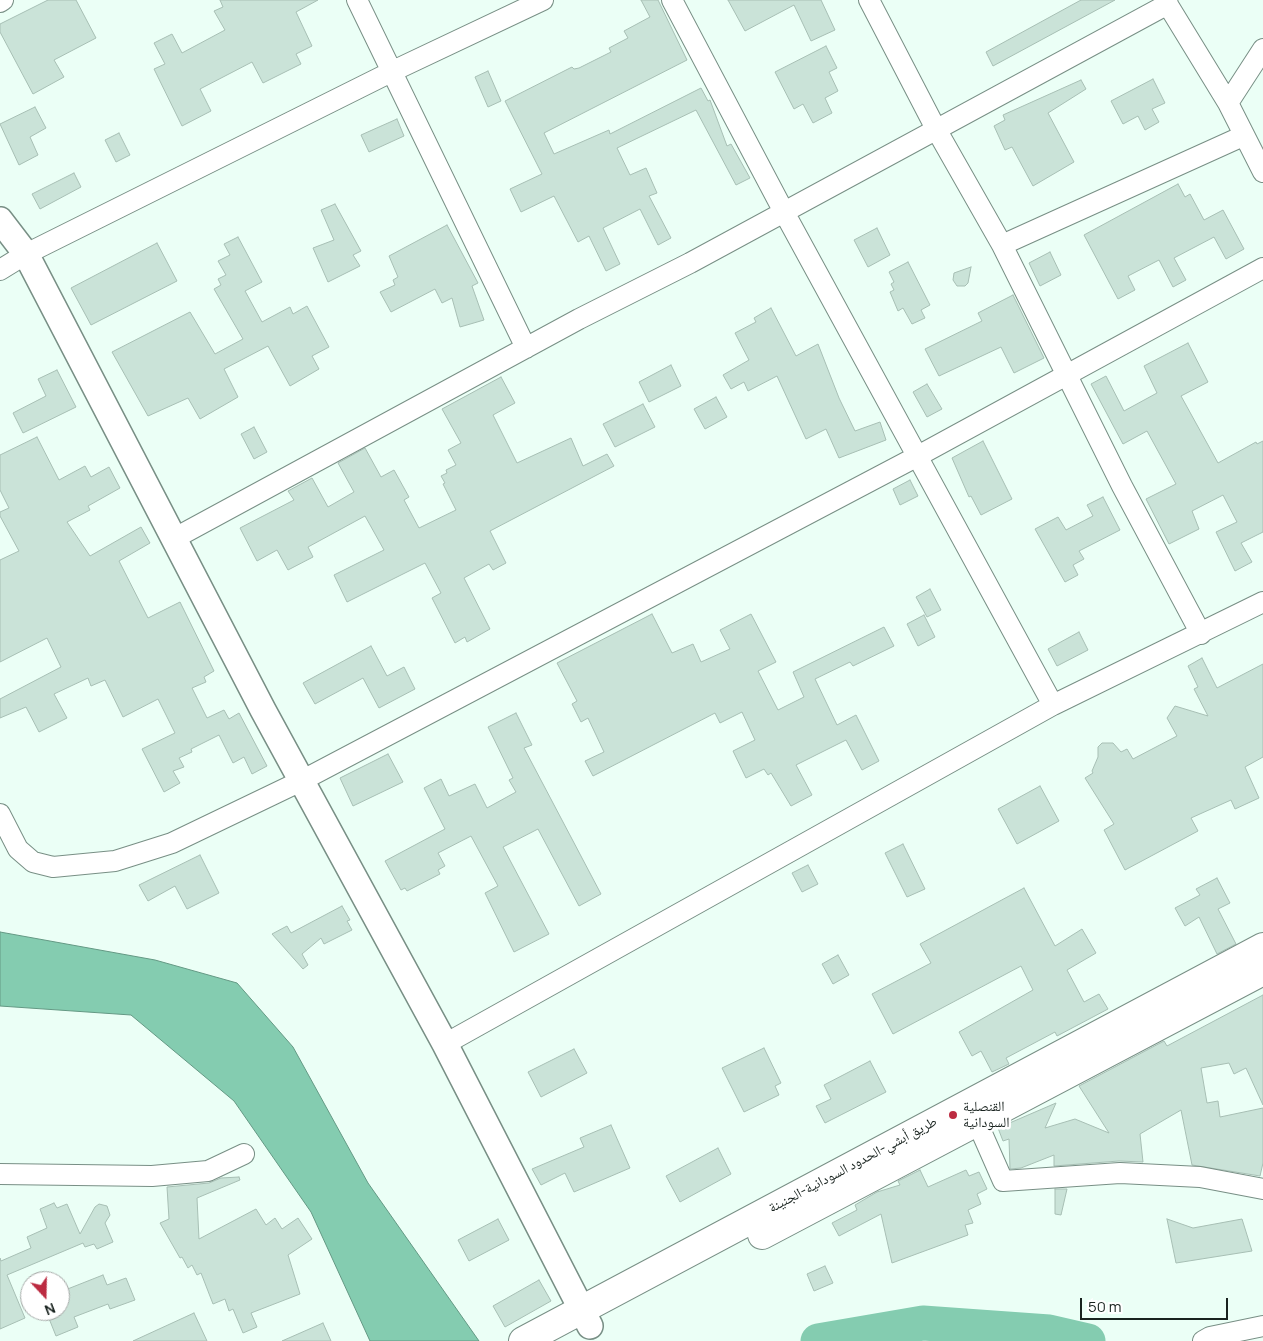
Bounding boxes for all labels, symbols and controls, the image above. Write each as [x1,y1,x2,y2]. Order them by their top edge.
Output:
place label: القنصلية السودانية [963,1099,1009,1132]
marker: القنصلية السودانية [947,1109,959,1121]
street label: طريق أبشي-الحدود السودانية-الجنينة [766,1113,940,1217]
north arrow [20,1271,70,1321]
scale bar [1083,1288,1230,1320]
text: 50 m [1088,1296,1122,1317]
text: N [42,1299,58,1320]

